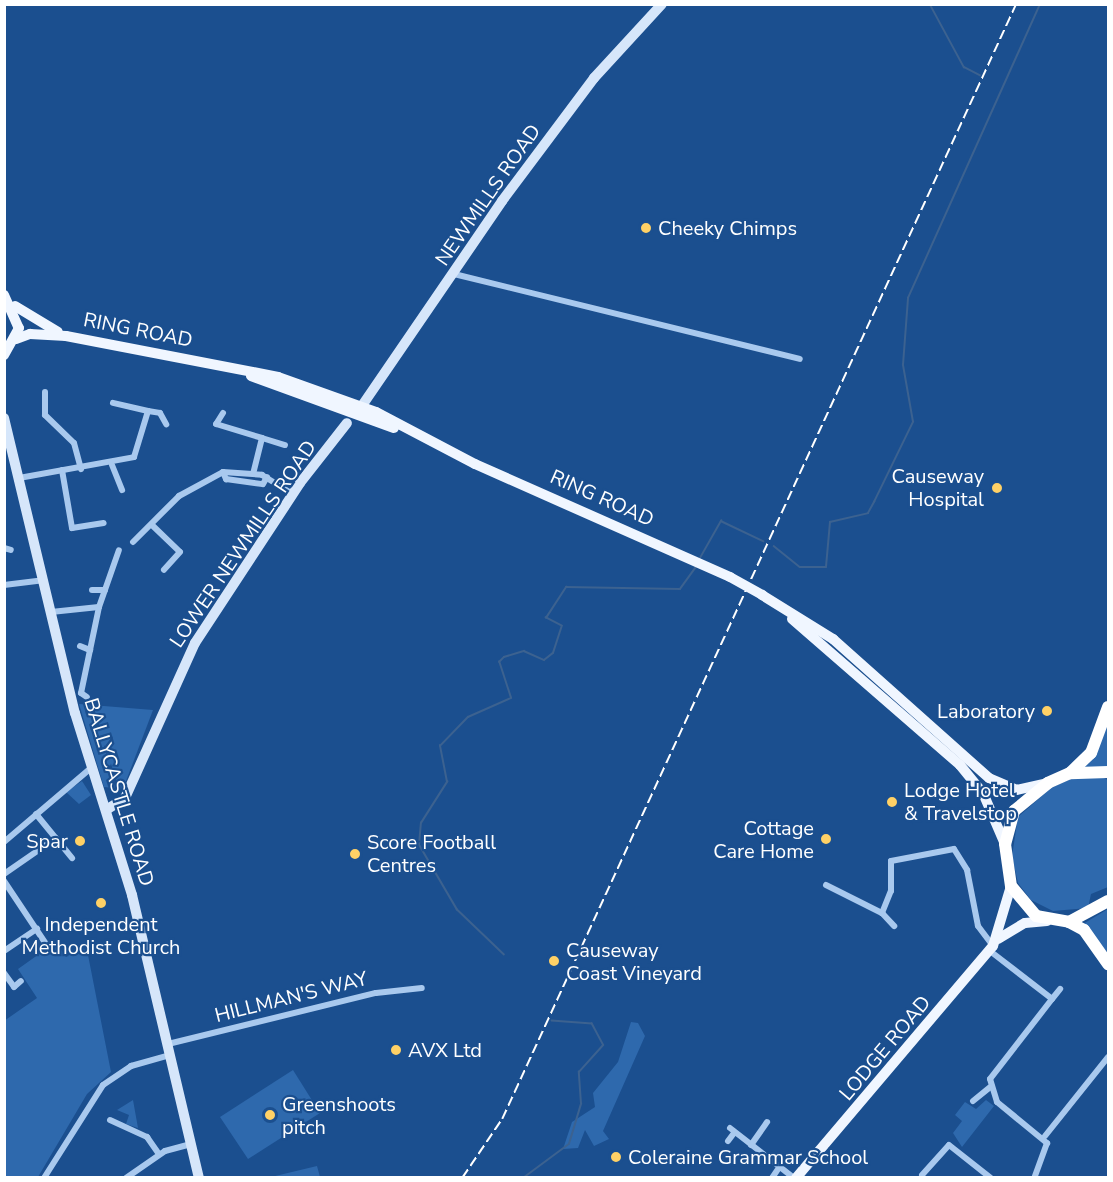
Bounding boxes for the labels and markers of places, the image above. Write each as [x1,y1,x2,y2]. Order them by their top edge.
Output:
place label: Cheeky Chimps [658,216,797,240]
marker: Cheeky Chimps [639,221,653,235]
place label: Causeway Hospital [892,464,984,511]
marker: Causeway Hospital [988,479,1006,497]
place label: Laboratory [937,699,1035,723]
marker: Laboratory [1040,704,1054,718]
place label: Lodge Hotel & Travelstop [904,778,1017,825]
marker: Lodge Hotel & Travelstop [885,795,899,809]
place label: Cottage Care Home [713,816,814,863]
place label: Spar [26,829,68,853]
place label: Score Football Centres [367,831,496,878]
marker: Cottage Care Home [819,832,833,846]
marker: Spar [73,834,87,848]
marker: Score Football Centres [348,847,362,861]
marker: Independent Methodist Church [94,896,108,910]
place label: Independent Methodist Church [22,912,180,959]
place label: Causeway Coast Vineyard [566,938,702,985]
marker: Causeway Coast Vineyard [547,954,561,968]
place label: AVX Ltd [408,1038,482,1062]
marker: AVX Ltd [389,1043,403,1057]
place label: Greenshoots pitch [282,1092,396,1139]
marker: Greenshoots pitch [263,1108,277,1122]
place label: Coleraine Grammar School [628,1145,868,1169]
marker: Coleraine Grammar School [609,1150,623,1164]

